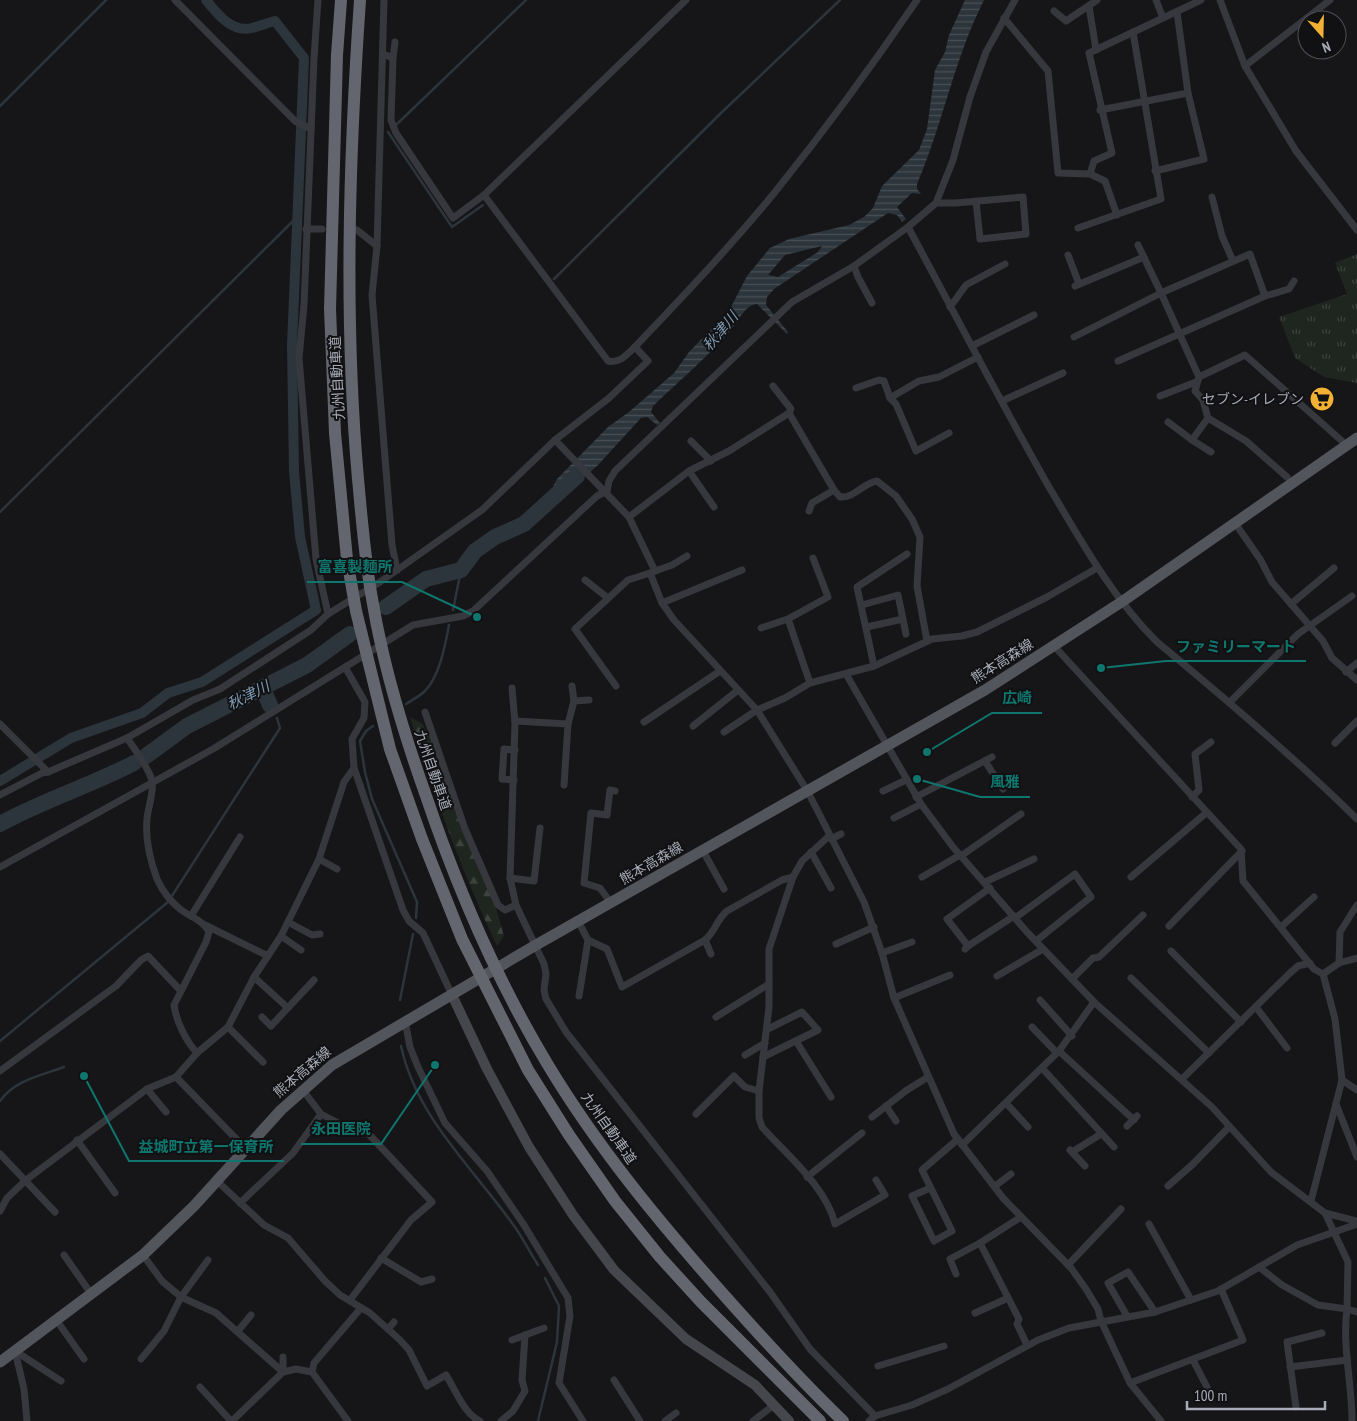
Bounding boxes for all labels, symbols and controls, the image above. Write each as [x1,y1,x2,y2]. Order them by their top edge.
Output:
north arrow [1297,10,1347,60]
text: N [1320,37,1333,57]
water label: 秋津川 [698,306,743,354]
street label: 九州自動車道 [326,336,348,420]
supermarket icon: セブン-イレブン [1309,386,1335,412]
place label: セブン-イレブン [1202,390,1304,408]
callout: 富喜製麺所 [307,552,402,582]
text: 富喜製麺所 [317,557,393,576]
callout: ファミリーマート [1166,631,1306,661]
street label: 熊本高森線 [968,635,1036,687]
text: ファミリーマート [1176,637,1296,656]
water label: 秋津川 [224,675,274,714]
callout: 広崎 [992,683,1042,713]
text: 広崎 [1002,688,1032,707]
street label: 九州自動車道 [411,727,455,813]
callout: 風雅 [980,767,1030,797]
text: 風雅 [990,772,1020,791]
street label: 熊本高森線 [616,838,686,888]
street label: 熊本高森線 [269,1043,335,1101]
street label: 九州自動車道 [578,1088,640,1168]
callout: 永田医院 [301,1114,381,1144]
text: 永田医院 [311,1119,371,1138]
callout: 益城町立第一保育所 [129,1131,284,1161]
text: 益城町立第一保育所 [138,1137,274,1156]
scale bar [1187,1378,1324,1410]
text: 100 m [1194,1386,1227,1405]

